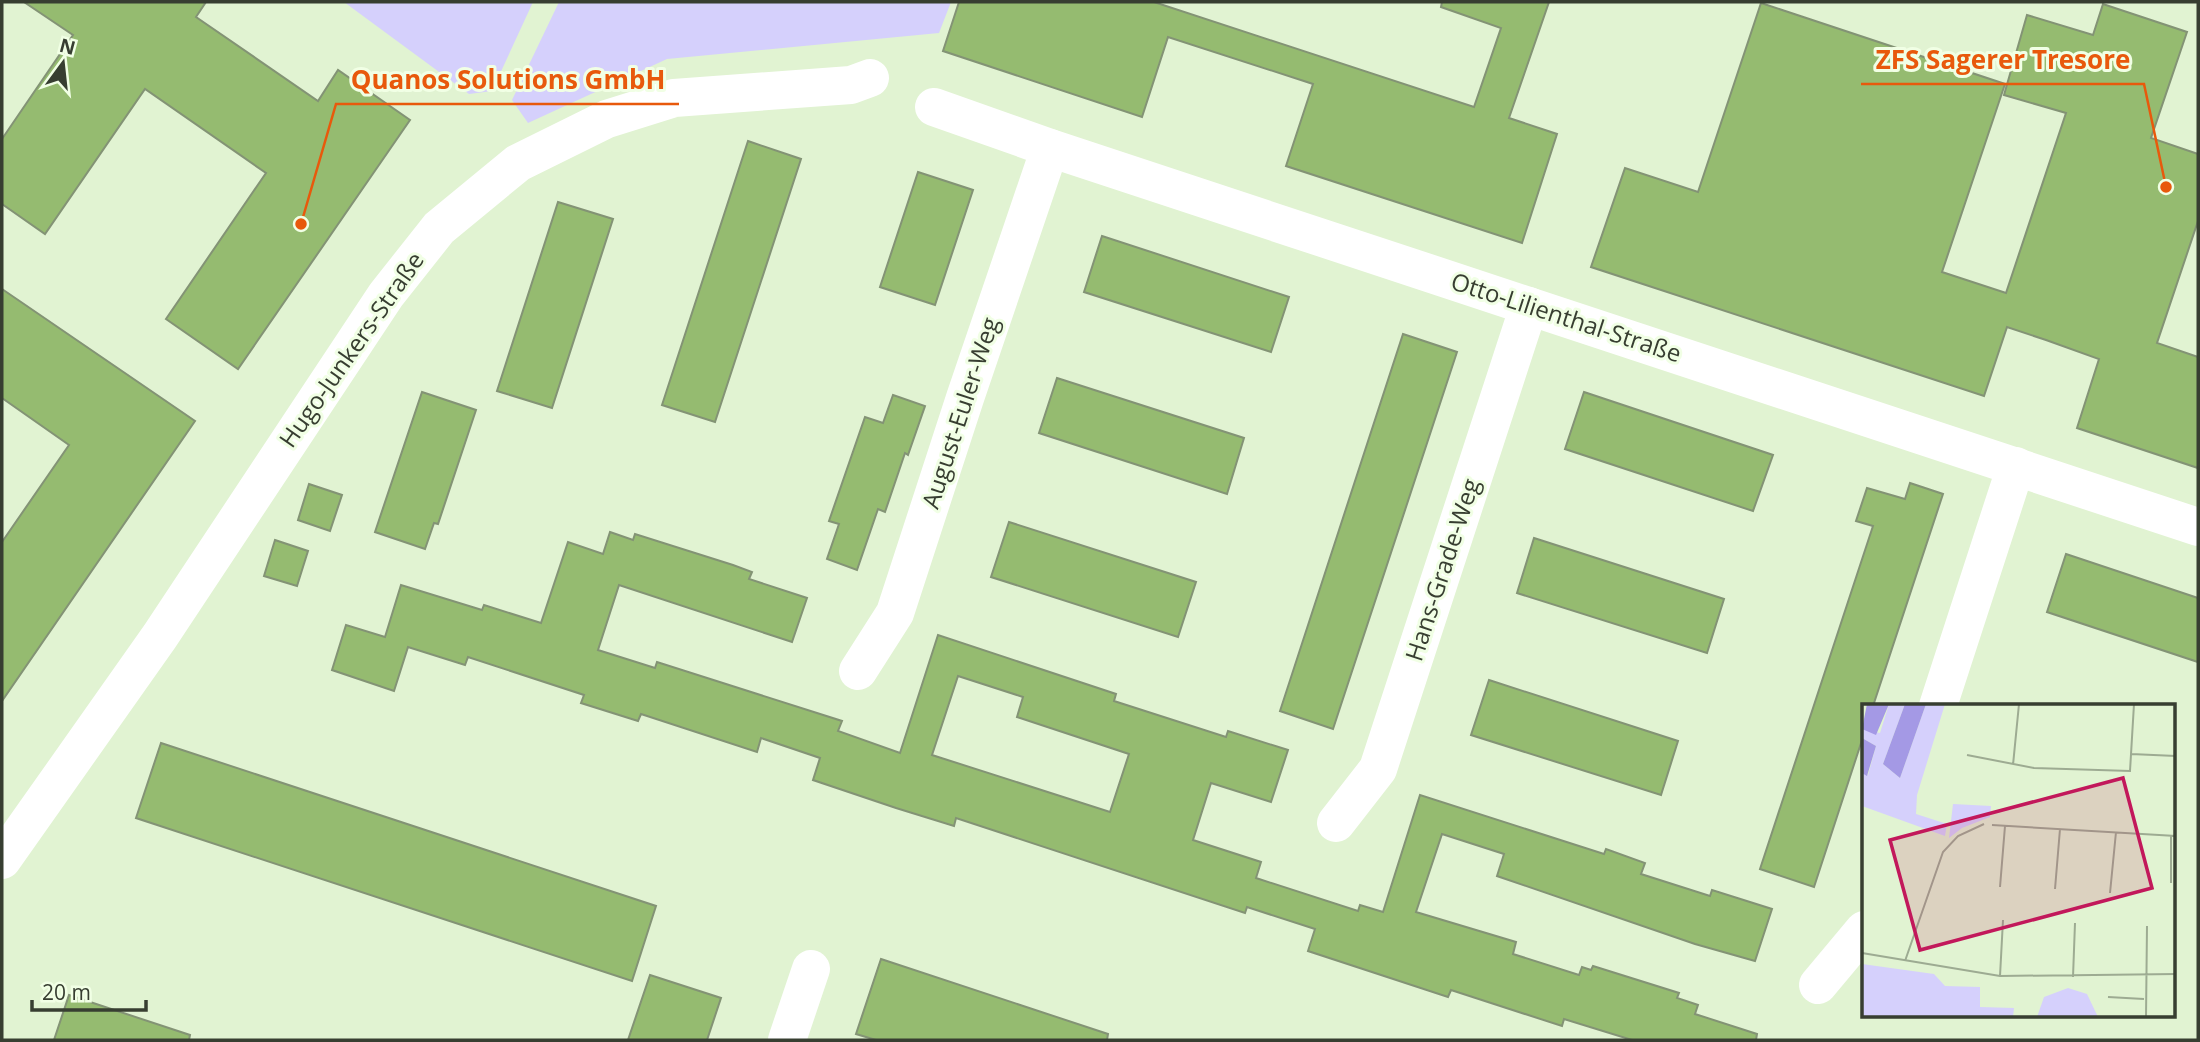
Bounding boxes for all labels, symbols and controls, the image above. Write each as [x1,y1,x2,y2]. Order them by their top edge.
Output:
north arrow [28,28,98,98]
text: N [57,32,78,61]
callout: ZFS Sagerer Tresore [1861,37,2144,84]
text: ZFS Sagerer Tresore [1876,41,2130,77]
callout: Quanos Solutions GmbH [336,57,679,104]
text: Quanos Solutions GmbH [351,61,665,97]
street label: Hugo-Junkers-Straße [271,245,431,454]
street label: Otto-Lilienthal-Straße [1447,264,1686,369]
street label: August-Euler-Weg [913,313,1006,512]
street label: Hans-Grade-Weg [1397,474,1487,665]
inset map [1862,704,2176,1018]
scale bar [32,968,145,1012]
text: 20 m [42,978,91,1006]

